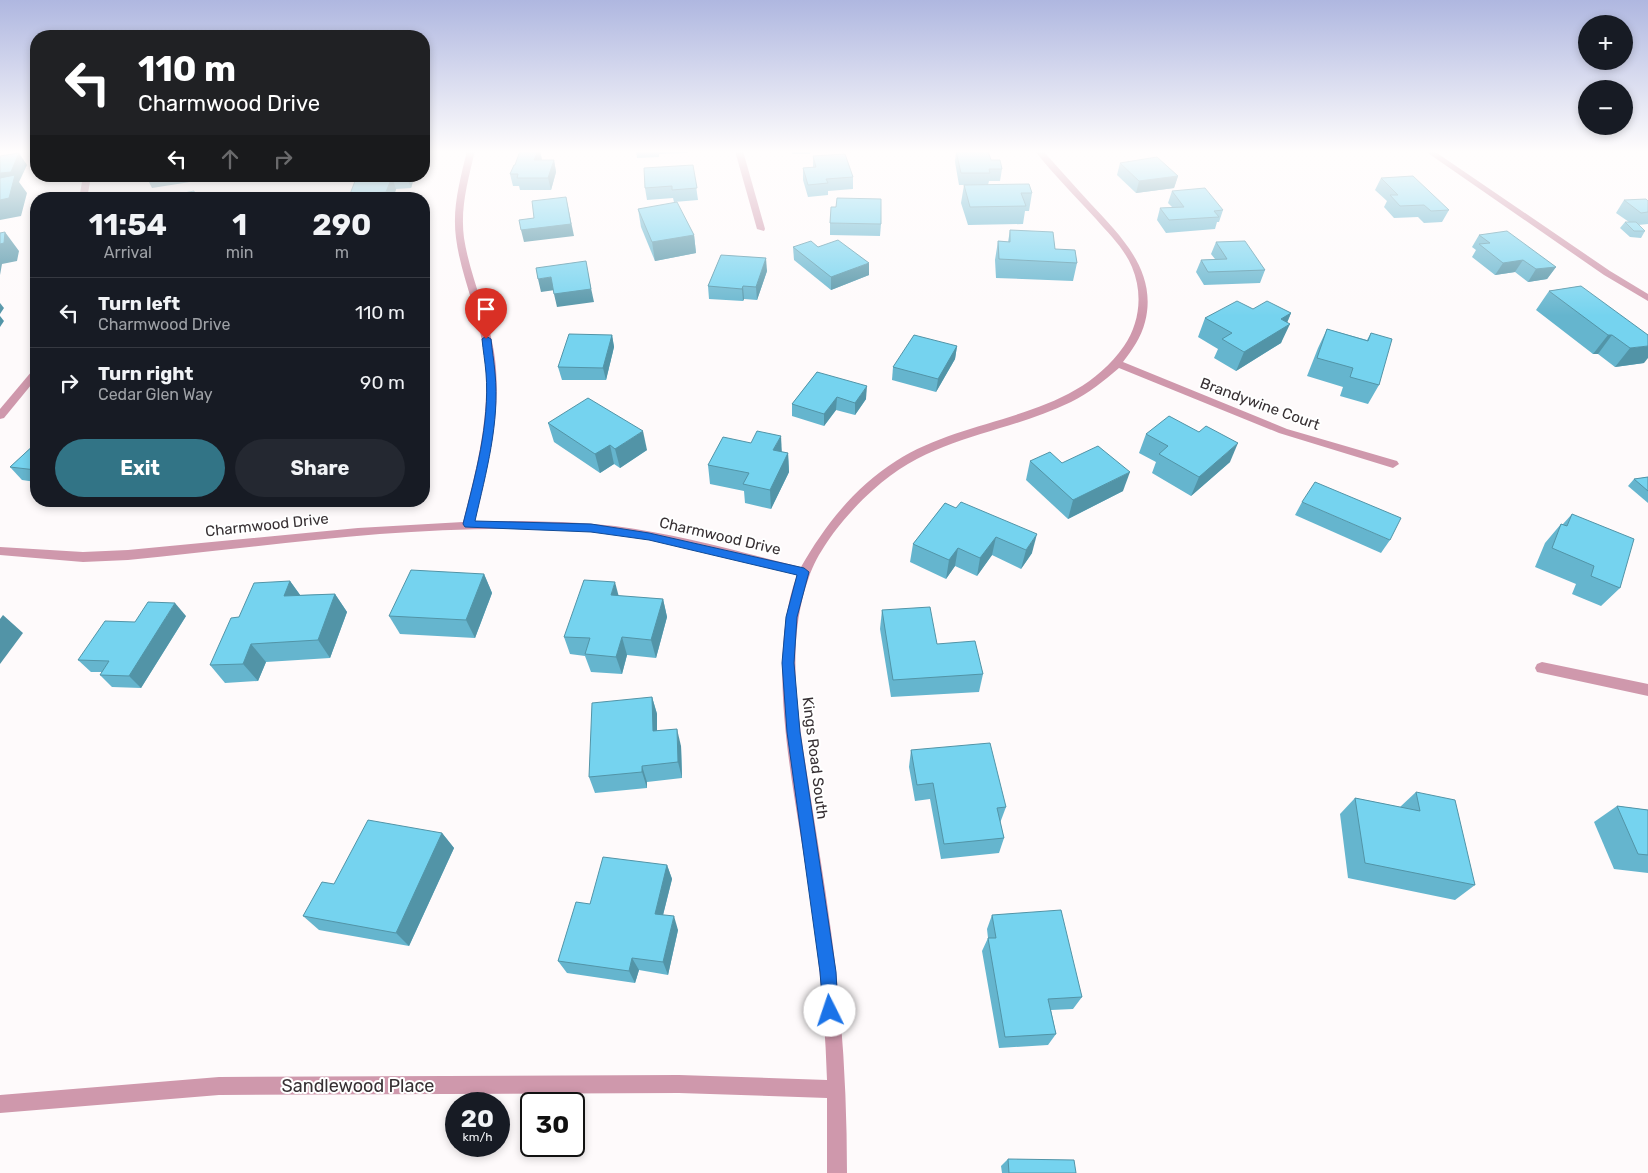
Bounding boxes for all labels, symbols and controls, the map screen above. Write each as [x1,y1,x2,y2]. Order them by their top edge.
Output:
map controls [1578,15,1633,135]
button: + [1578,15,1633,70]
text: 110 m [138,48,236,90]
icon: left [55,50,120,115]
button: − [1578,80,1633,135]
text: Charmwood Drive [138,90,320,117]
icon: left [163,145,191,173]
icon: ahead [216,145,244,173]
icon: right [269,145,297,173]
text: 11:54 [89,207,167,243]
text: 1 [232,207,247,243]
text: 290 [312,207,371,243]
text: Arrival [104,243,152,262]
text: min [226,243,254,262]
text: m [335,243,349,262]
pin [465,288,507,339]
text: Turn left [98,292,180,315]
icon: arrive [472,295,500,323]
icon: left [55,299,83,327]
text: 110 m [355,301,405,324]
text: Charmwood Drive [98,315,230,334]
text: Turn right [98,362,193,385]
icon: right [55,369,83,397]
text: 90 m [360,371,405,394]
street label: Brandywine Court [1198,374,1322,434]
text: Cedar Glen Way [98,385,213,404]
button: Exit [55,439,225,497]
button: Share [235,439,405,497]
street label: Charmwood Drive [204,510,330,540]
street label: Charmwood Drive [658,513,782,559]
street label: Kings Road South [799,696,831,820]
position arrow [803,984,855,1036]
street label: Sandlewood Place [282,1075,434,1097]
speed limit sign: 30 [520,1092,585,1157]
text: 20 [461,1104,494,1133]
text: km/h [463,1130,492,1144]

